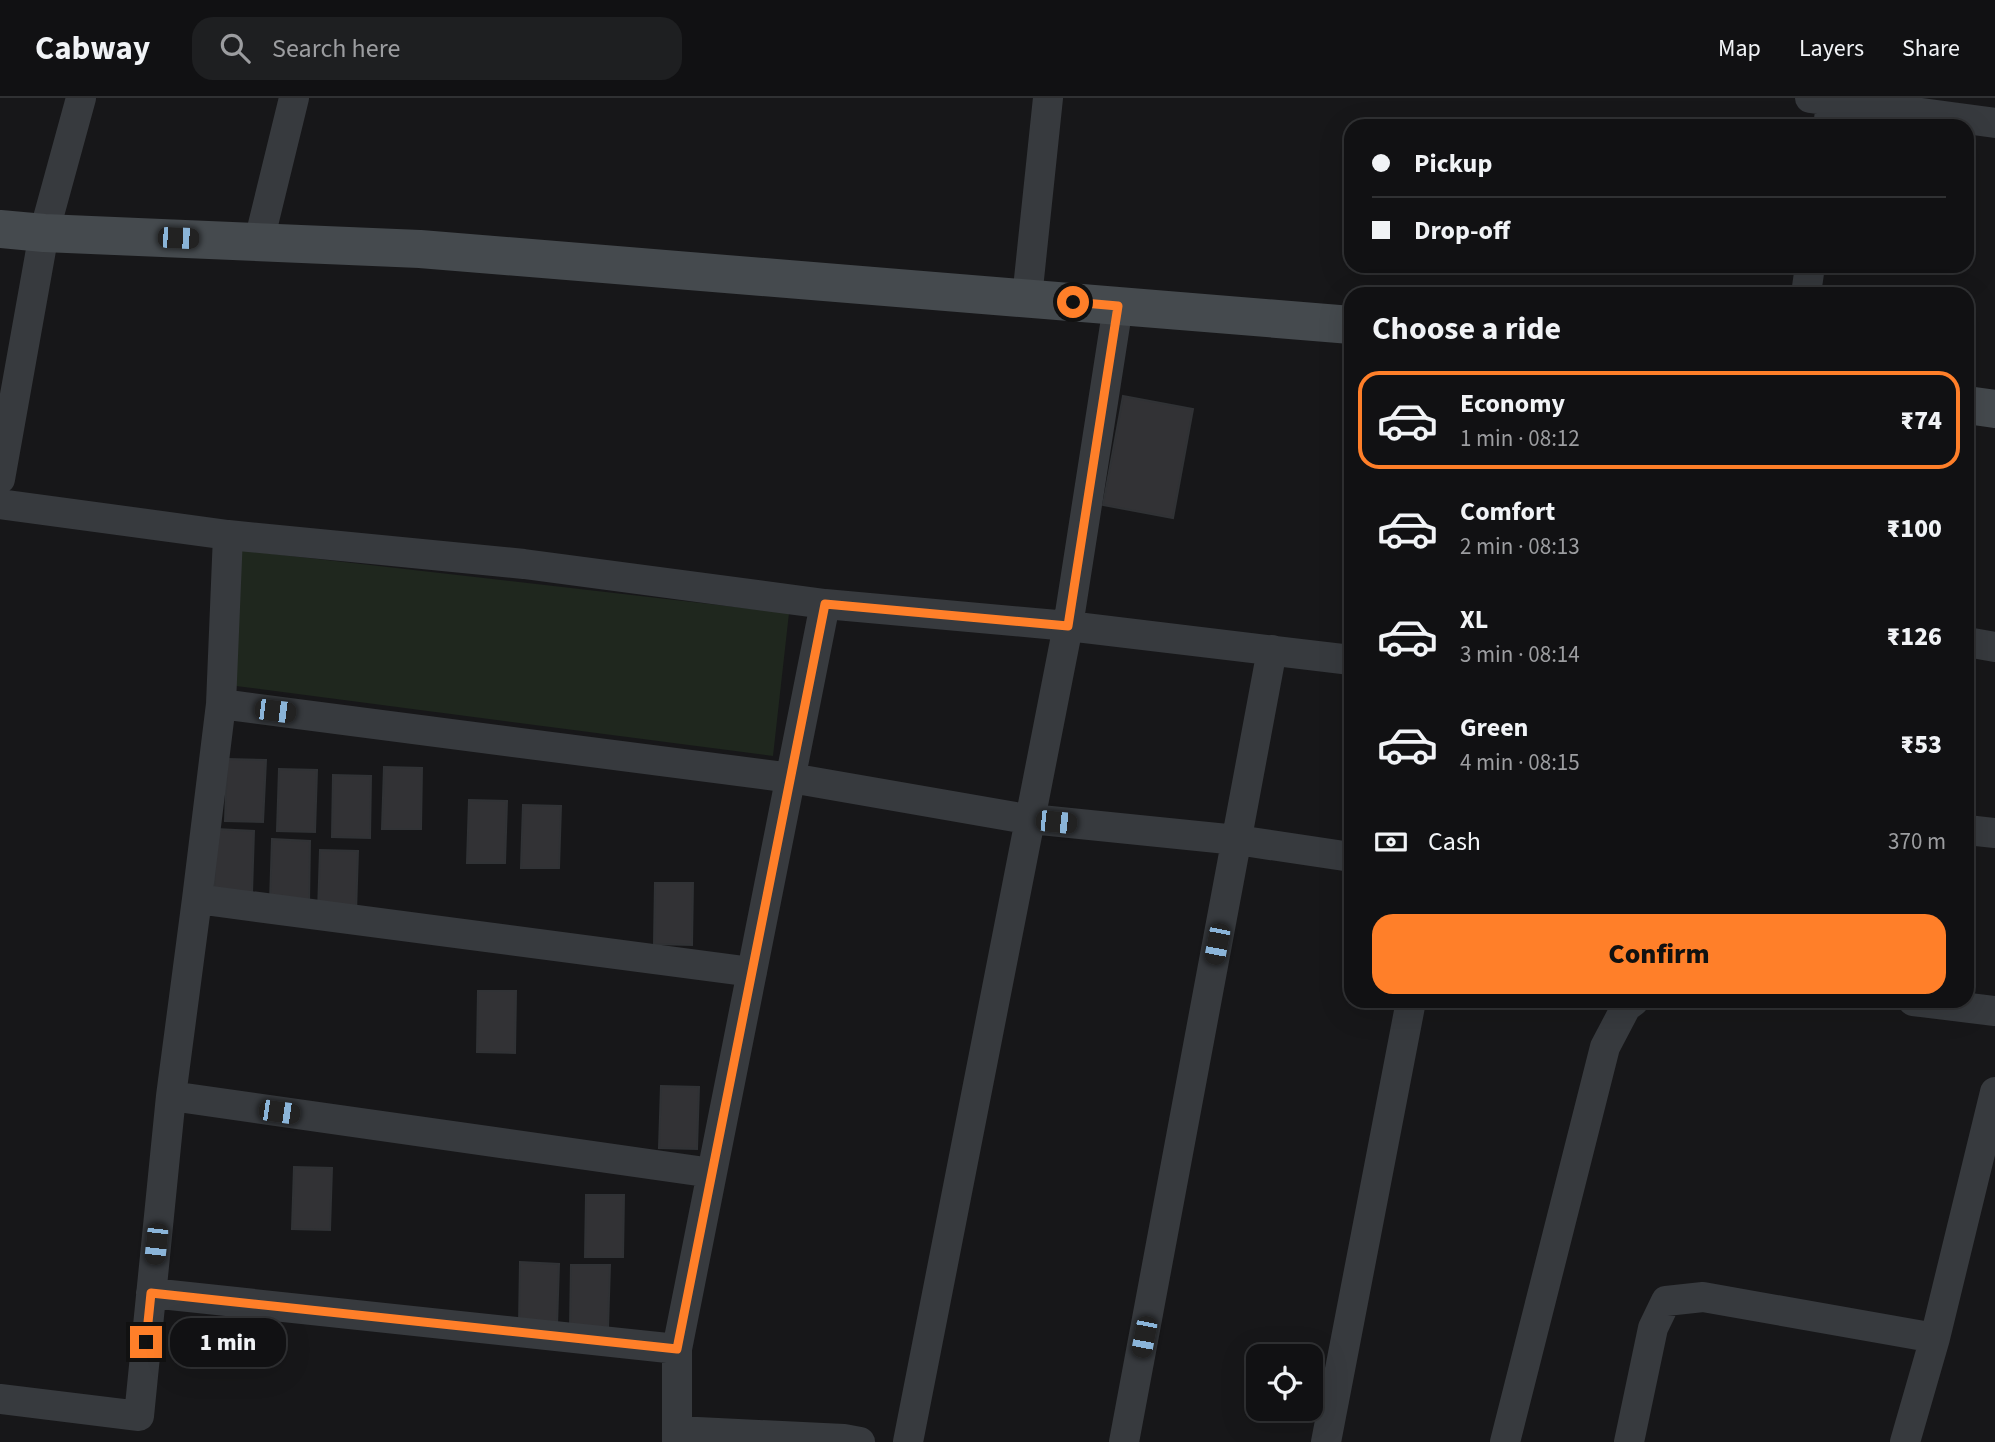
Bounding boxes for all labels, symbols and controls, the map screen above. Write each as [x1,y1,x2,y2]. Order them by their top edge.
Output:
search box [192,17,682,80]
text: Cabway [35,25,150,72]
icon: search [216,29,254,67]
text: Search here [272,30,400,67]
text: Map [1718,31,1761,66]
text: Layers [1799,31,1864,66]
text: Share [1902,31,1960,66]
text: Pickup [1414,145,1492,182]
text: Drop-off [1414,212,1510,249]
car [157,227,200,249]
route start [1057,286,1089,318]
text: Choose a ride [1372,306,1561,352]
text: Economy [1460,385,1565,422]
icon: car [1376,389,1439,452]
text: ₹74 [1900,402,1942,439]
text: 1 min · 08:12 [1460,422,1580,455]
text: Comfort [1460,493,1555,530]
icon: car [1376,497,1439,560]
text: ₹100 [1886,510,1942,547]
text: 2 min · 08:13 [1460,530,1580,563]
text: XL [1460,601,1488,638]
icon: car [1376,605,1439,668]
text: ₹126 [1886,618,1942,655]
text: 3 min · 08:14 [1460,638,1580,671]
car [253,698,298,724]
text: Green [1460,709,1528,746]
icon: car [1376,713,1439,776]
text: ₹53 [1900,726,1942,763]
text: 4 min · 08:15 [1460,746,1580,779]
car [1035,809,1078,835]
icon: cash [1372,823,1410,861]
text: Cash [1428,823,1481,860]
text: 370 m [1888,825,1946,858]
button: Confirm [1372,914,1946,994]
car [1203,921,1232,967]
car [257,1099,302,1125]
car [144,1222,169,1266]
car [1130,1314,1159,1360]
callout: 1 min [170,1318,286,1366]
route end [130,1326,162,1358]
text: 1 min [200,1326,256,1359]
map controls [1246,1344,1323,1421]
button: locate [1246,1344,1323,1421]

